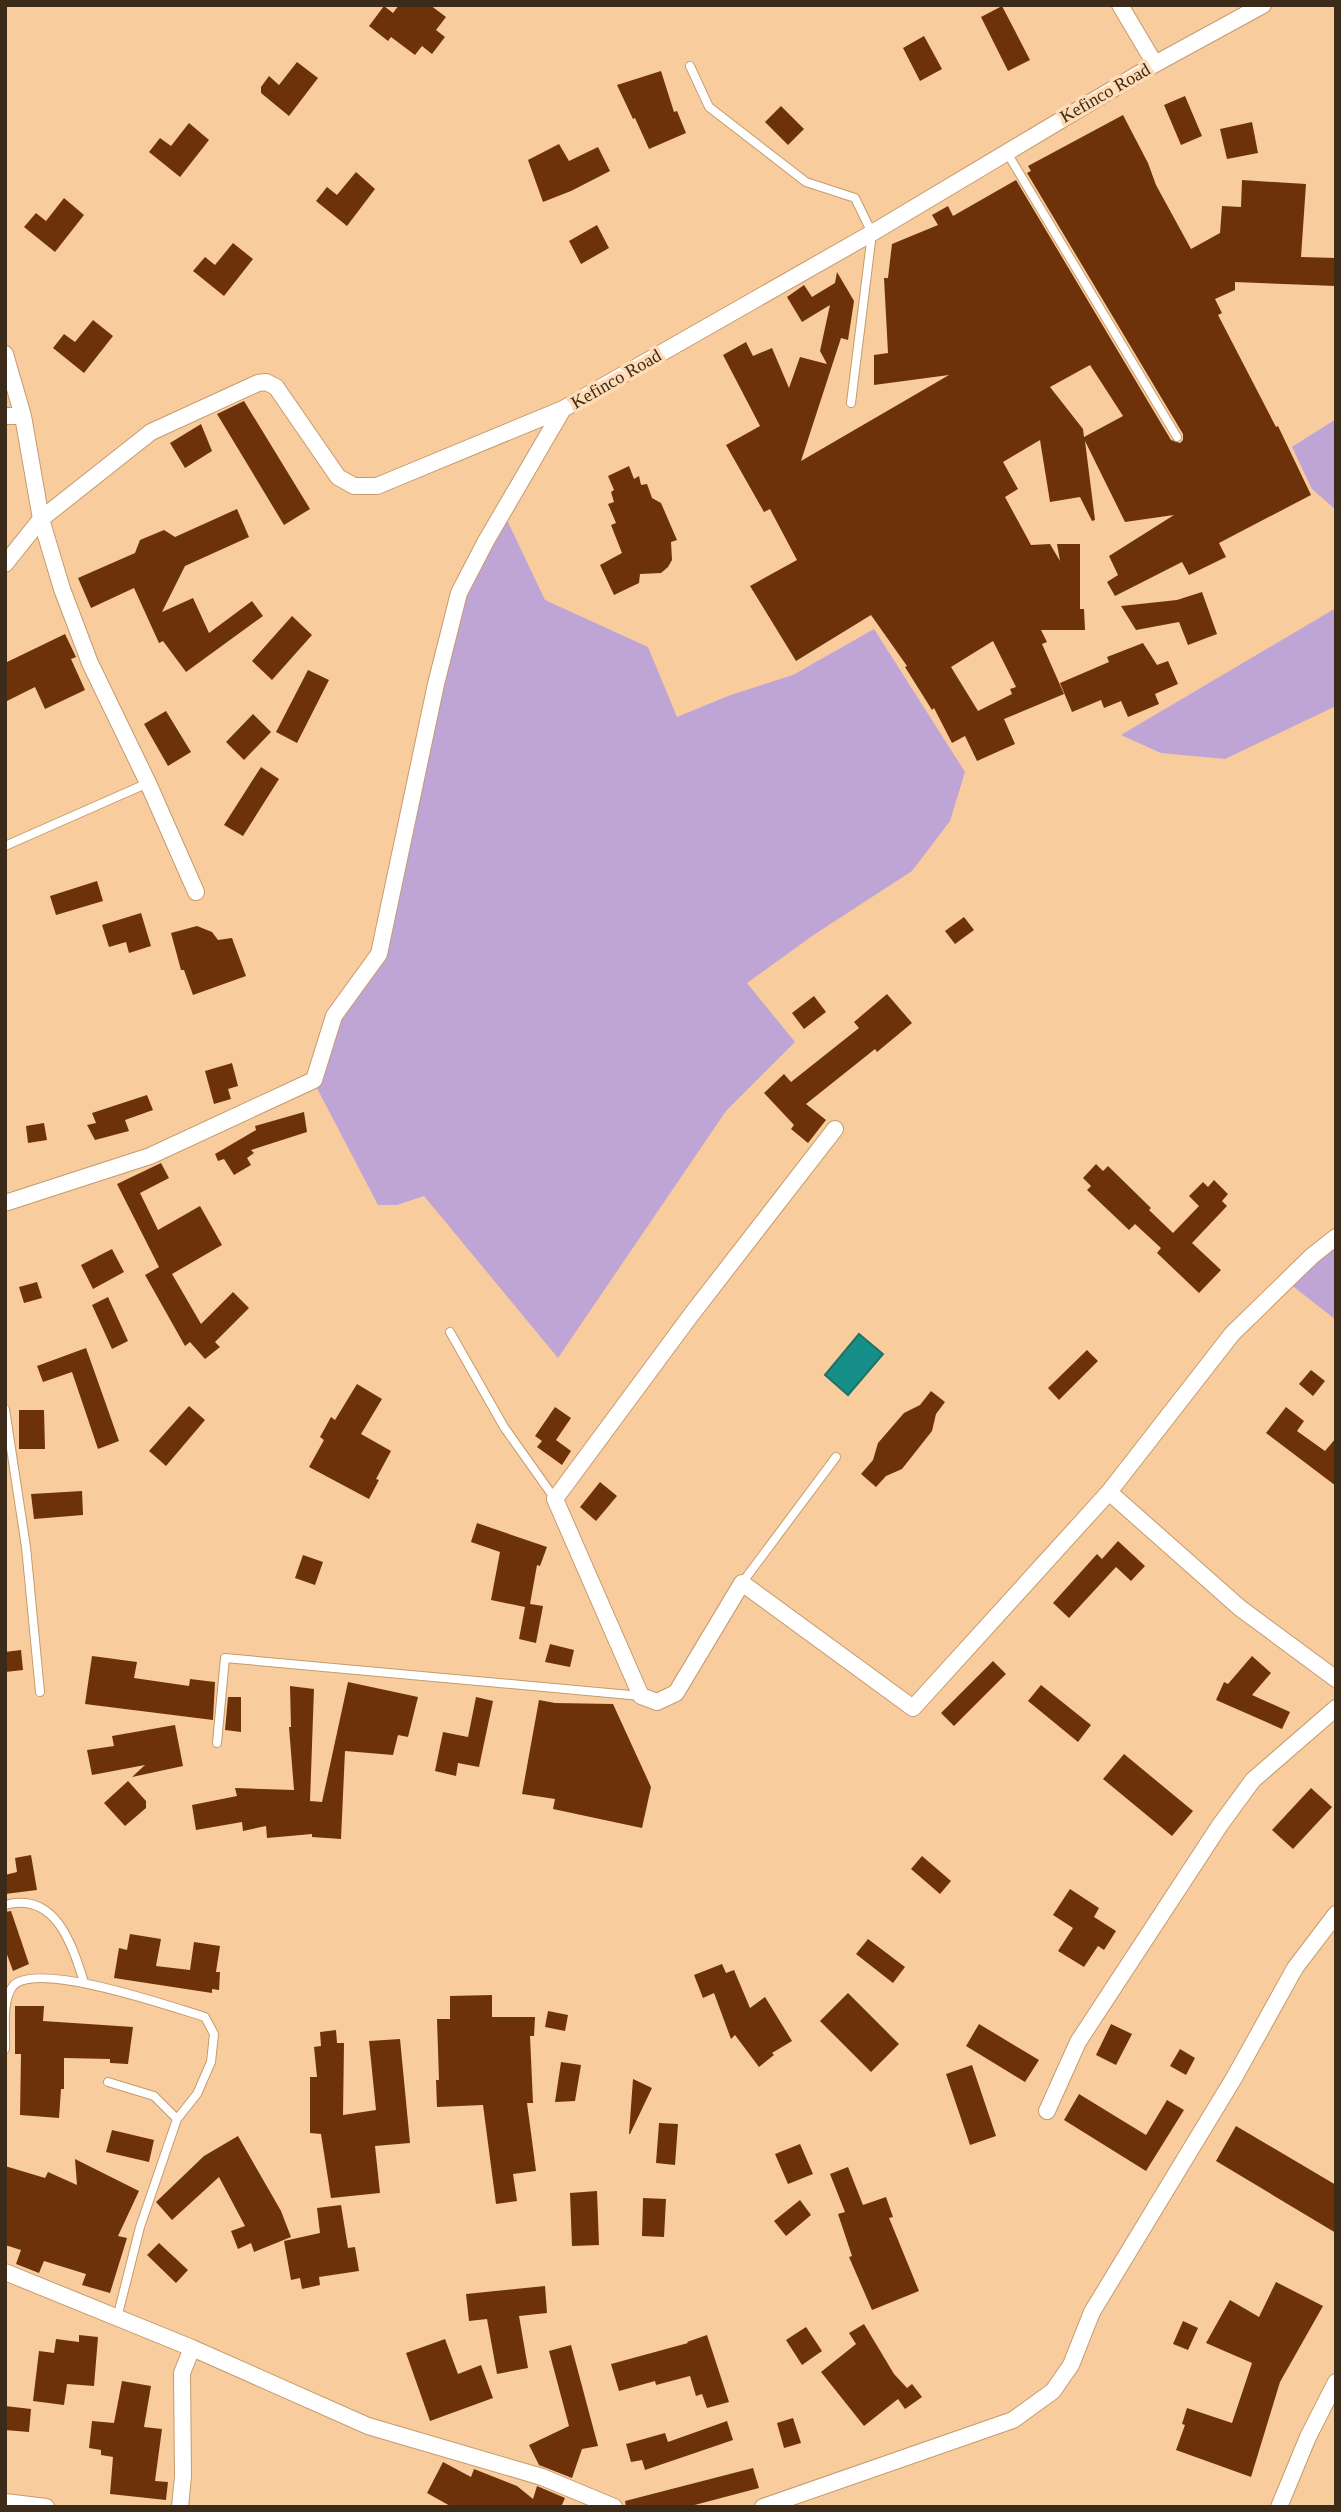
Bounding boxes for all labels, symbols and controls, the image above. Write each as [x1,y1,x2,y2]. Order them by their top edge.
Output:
street label: Kefinco Road [1056,59,1154,127]
street label: Kefinco Road [567,345,665,413]

